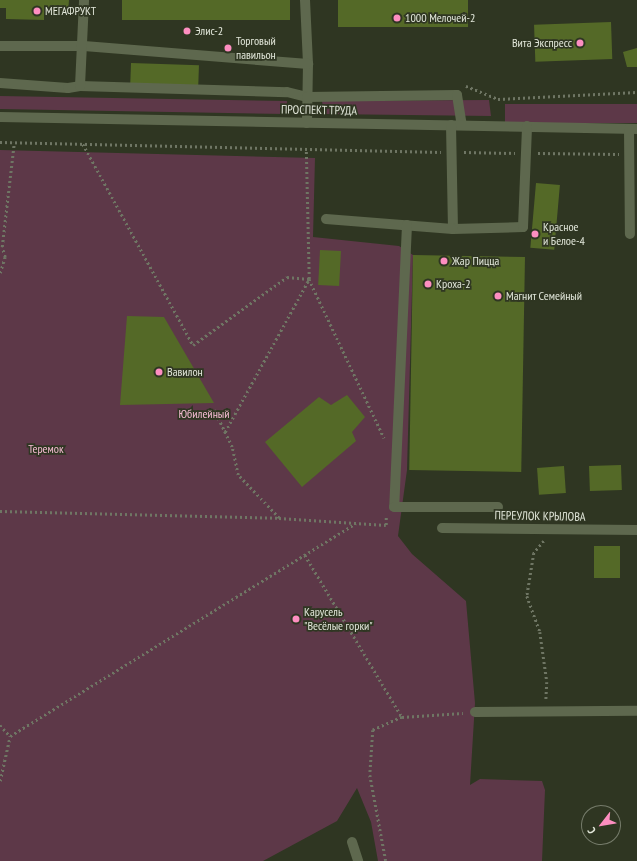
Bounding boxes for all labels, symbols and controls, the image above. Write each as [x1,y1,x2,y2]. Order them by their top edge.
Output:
place label: МЕГАФРУКТ [45,4,96,18]
marker: МЕГАФРУКТ [32,6,42,16]
place label: 1000 Мелочей-2 [405,11,475,25]
marker: 1000 Мелочей-2 [392,13,402,23]
place label: Элис-2 [195,24,223,38]
marker: Элис-2 [182,26,192,36]
place label: Торговый павильон [236,34,276,62]
place label: Вита Экспресс [512,36,572,50]
marker: Вита Экспресс [575,38,585,48]
marker: Торговый павильон [223,43,233,53]
street label: ПРОСПЕКТ ТРУДА [281,102,357,118]
place label: Красное и Белое-4 [543,220,585,248]
marker: Красное и Белое-4 [530,229,540,239]
place label: Жар Пицца [452,254,499,268]
marker: Жар Пицца [439,256,449,266]
place label: Кроха-2 [436,277,471,291]
marker: Кроха-2 [423,279,433,289]
place label: Магнит Семейный [506,289,582,303]
marker: Магнит Семейный [493,291,503,301]
place label: Вавилон [167,365,203,379]
marker: Вавилон [154,367,164,377]
park label: Юбилейный [178,407,230,421]
park label: Теремок [28,442,64,456]
street label: ПЕРЕУЛОК КРЫЛОВА [494,508,586,524]
place label: Карусель "Весёлые горки" [304,605,373,633]
marker: Карусель "Весёлые горки" [291,614,301,624]
north arrow [581,805,621,845]
text: С [584,825,599,836]

